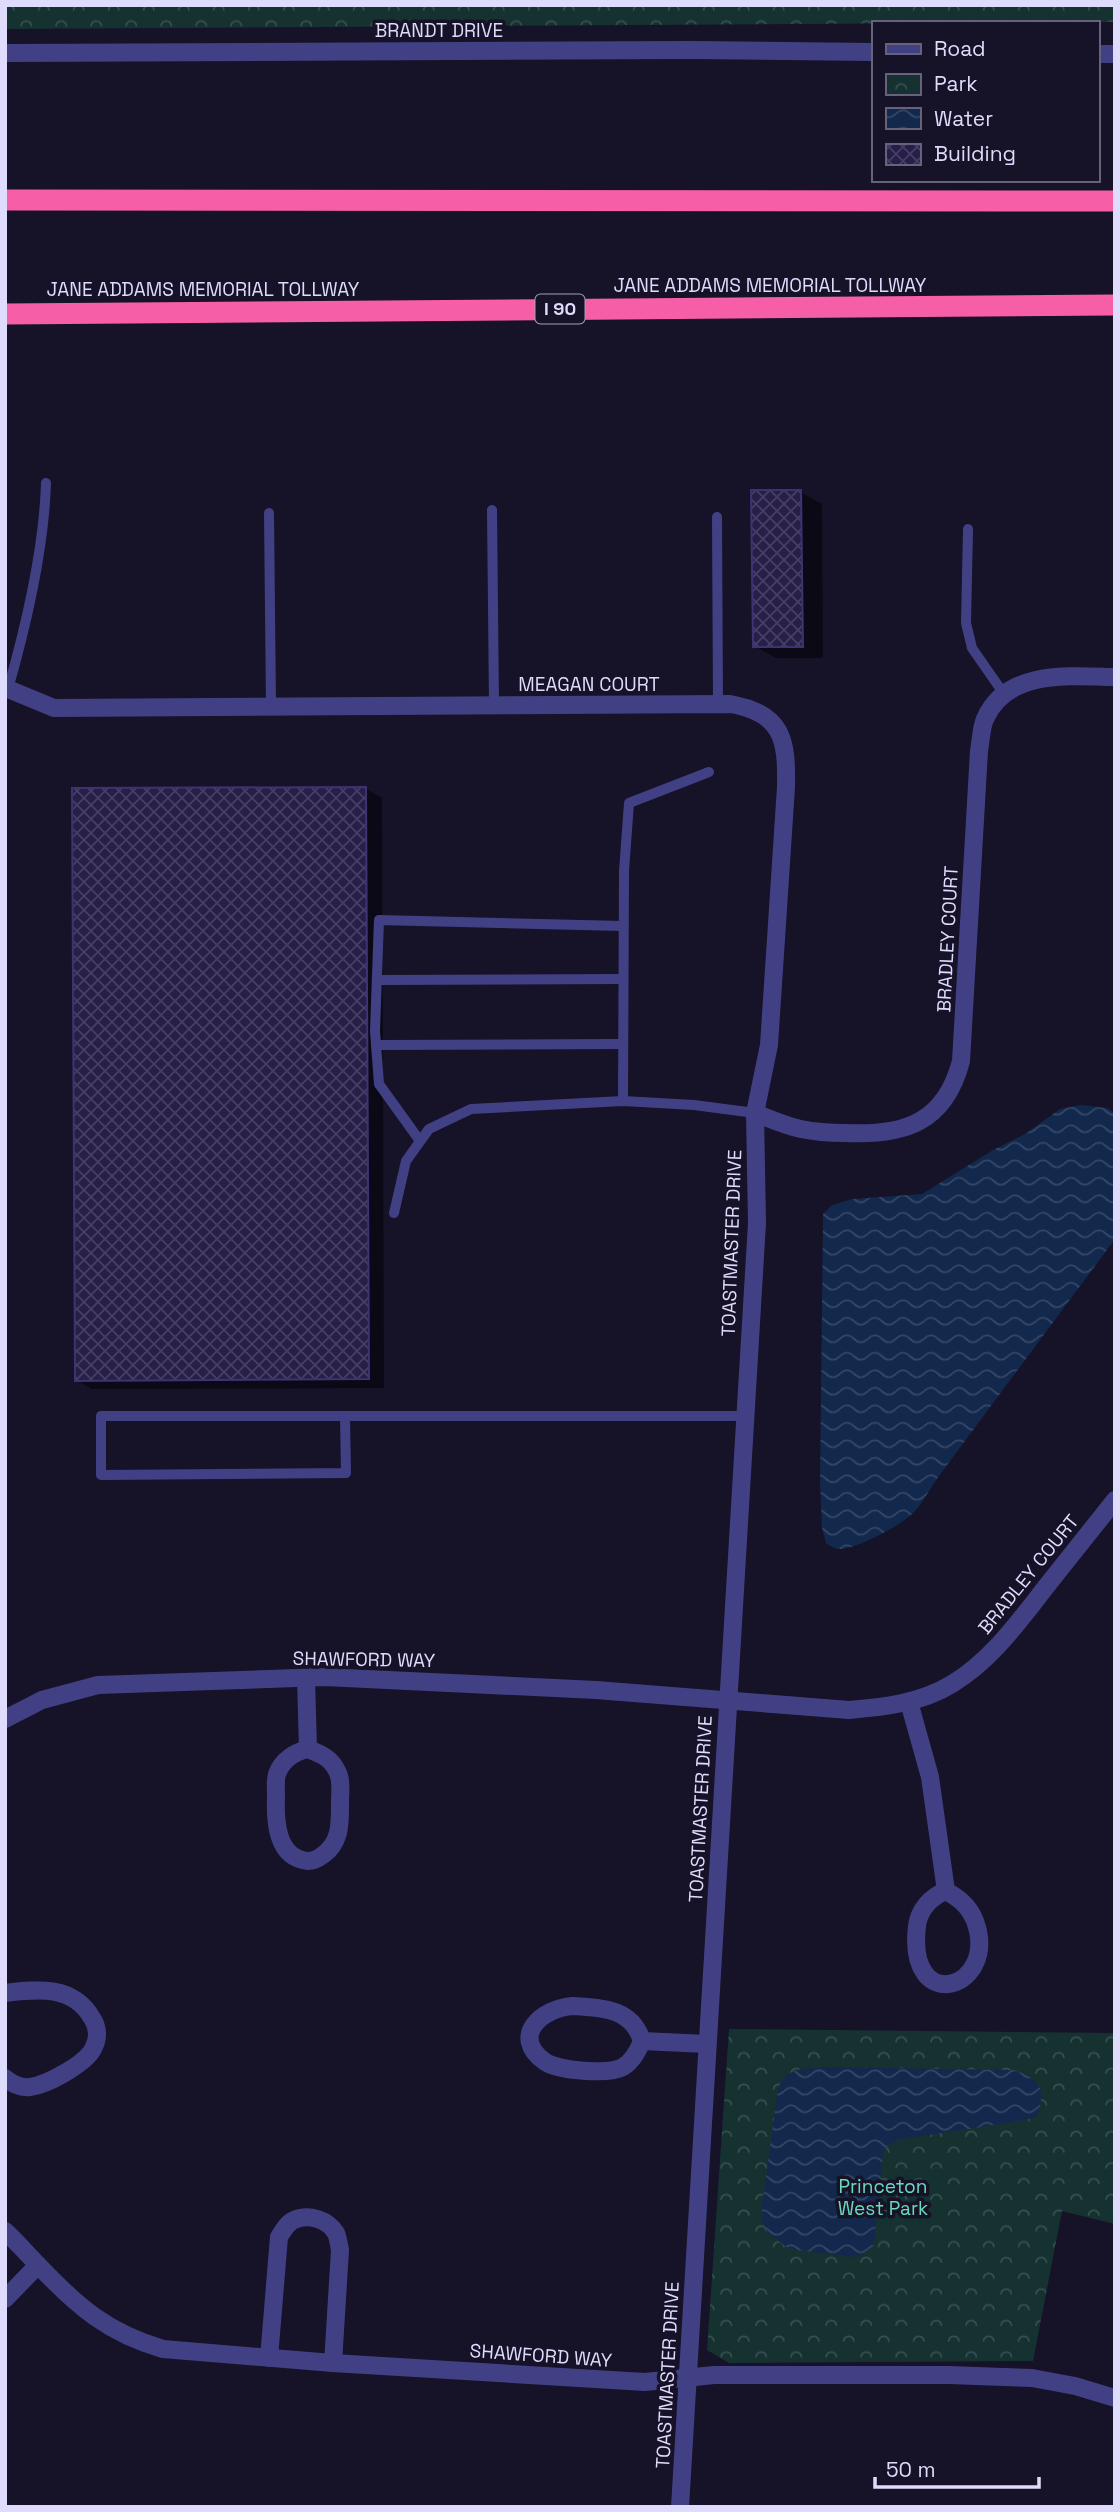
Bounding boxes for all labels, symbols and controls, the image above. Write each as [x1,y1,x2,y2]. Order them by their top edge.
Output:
street label: BRANDT DRIVE [375,18,503,43]
legend [872,21,1099,182]
text: Road [934,35,986,62]
text: Park [934,70,978,97]
text: Water [934,105,993,132]
text: Building [934,140,1016,167]
street label: JANE ADDAMS MEMORIAL TOLLWAY [614,273,927,298]
street label: JANE ADDAMS MEMORIAL TOLLWAY [47,277,360,302]
road number: I 90 [536,295,584,324]
street label: MEAGAN COURT [518,672,660,697]
street label: BRADLEY COURT [931,865,964,1013]
street label: TOASTMASTER DRIVE [716,1149,747,1337]
street label: BRADLEY COURT [972,1509,1084,1639]
street label: SHAWFORD WAY [292,1646,436,1673]
street label: TOASTMASTER DRIVE [683,1715,718,1903]
park label: Princeton West Park [838,2174,928,2221]
street label: TOASTMASTER DRIVE [650,2281,685,2469]
street label: SHAWFORD WAY [469,2338,613,2373]
scale bar [875,2446,1040,2490]
text: 50 m [886,2456,936,2483]

